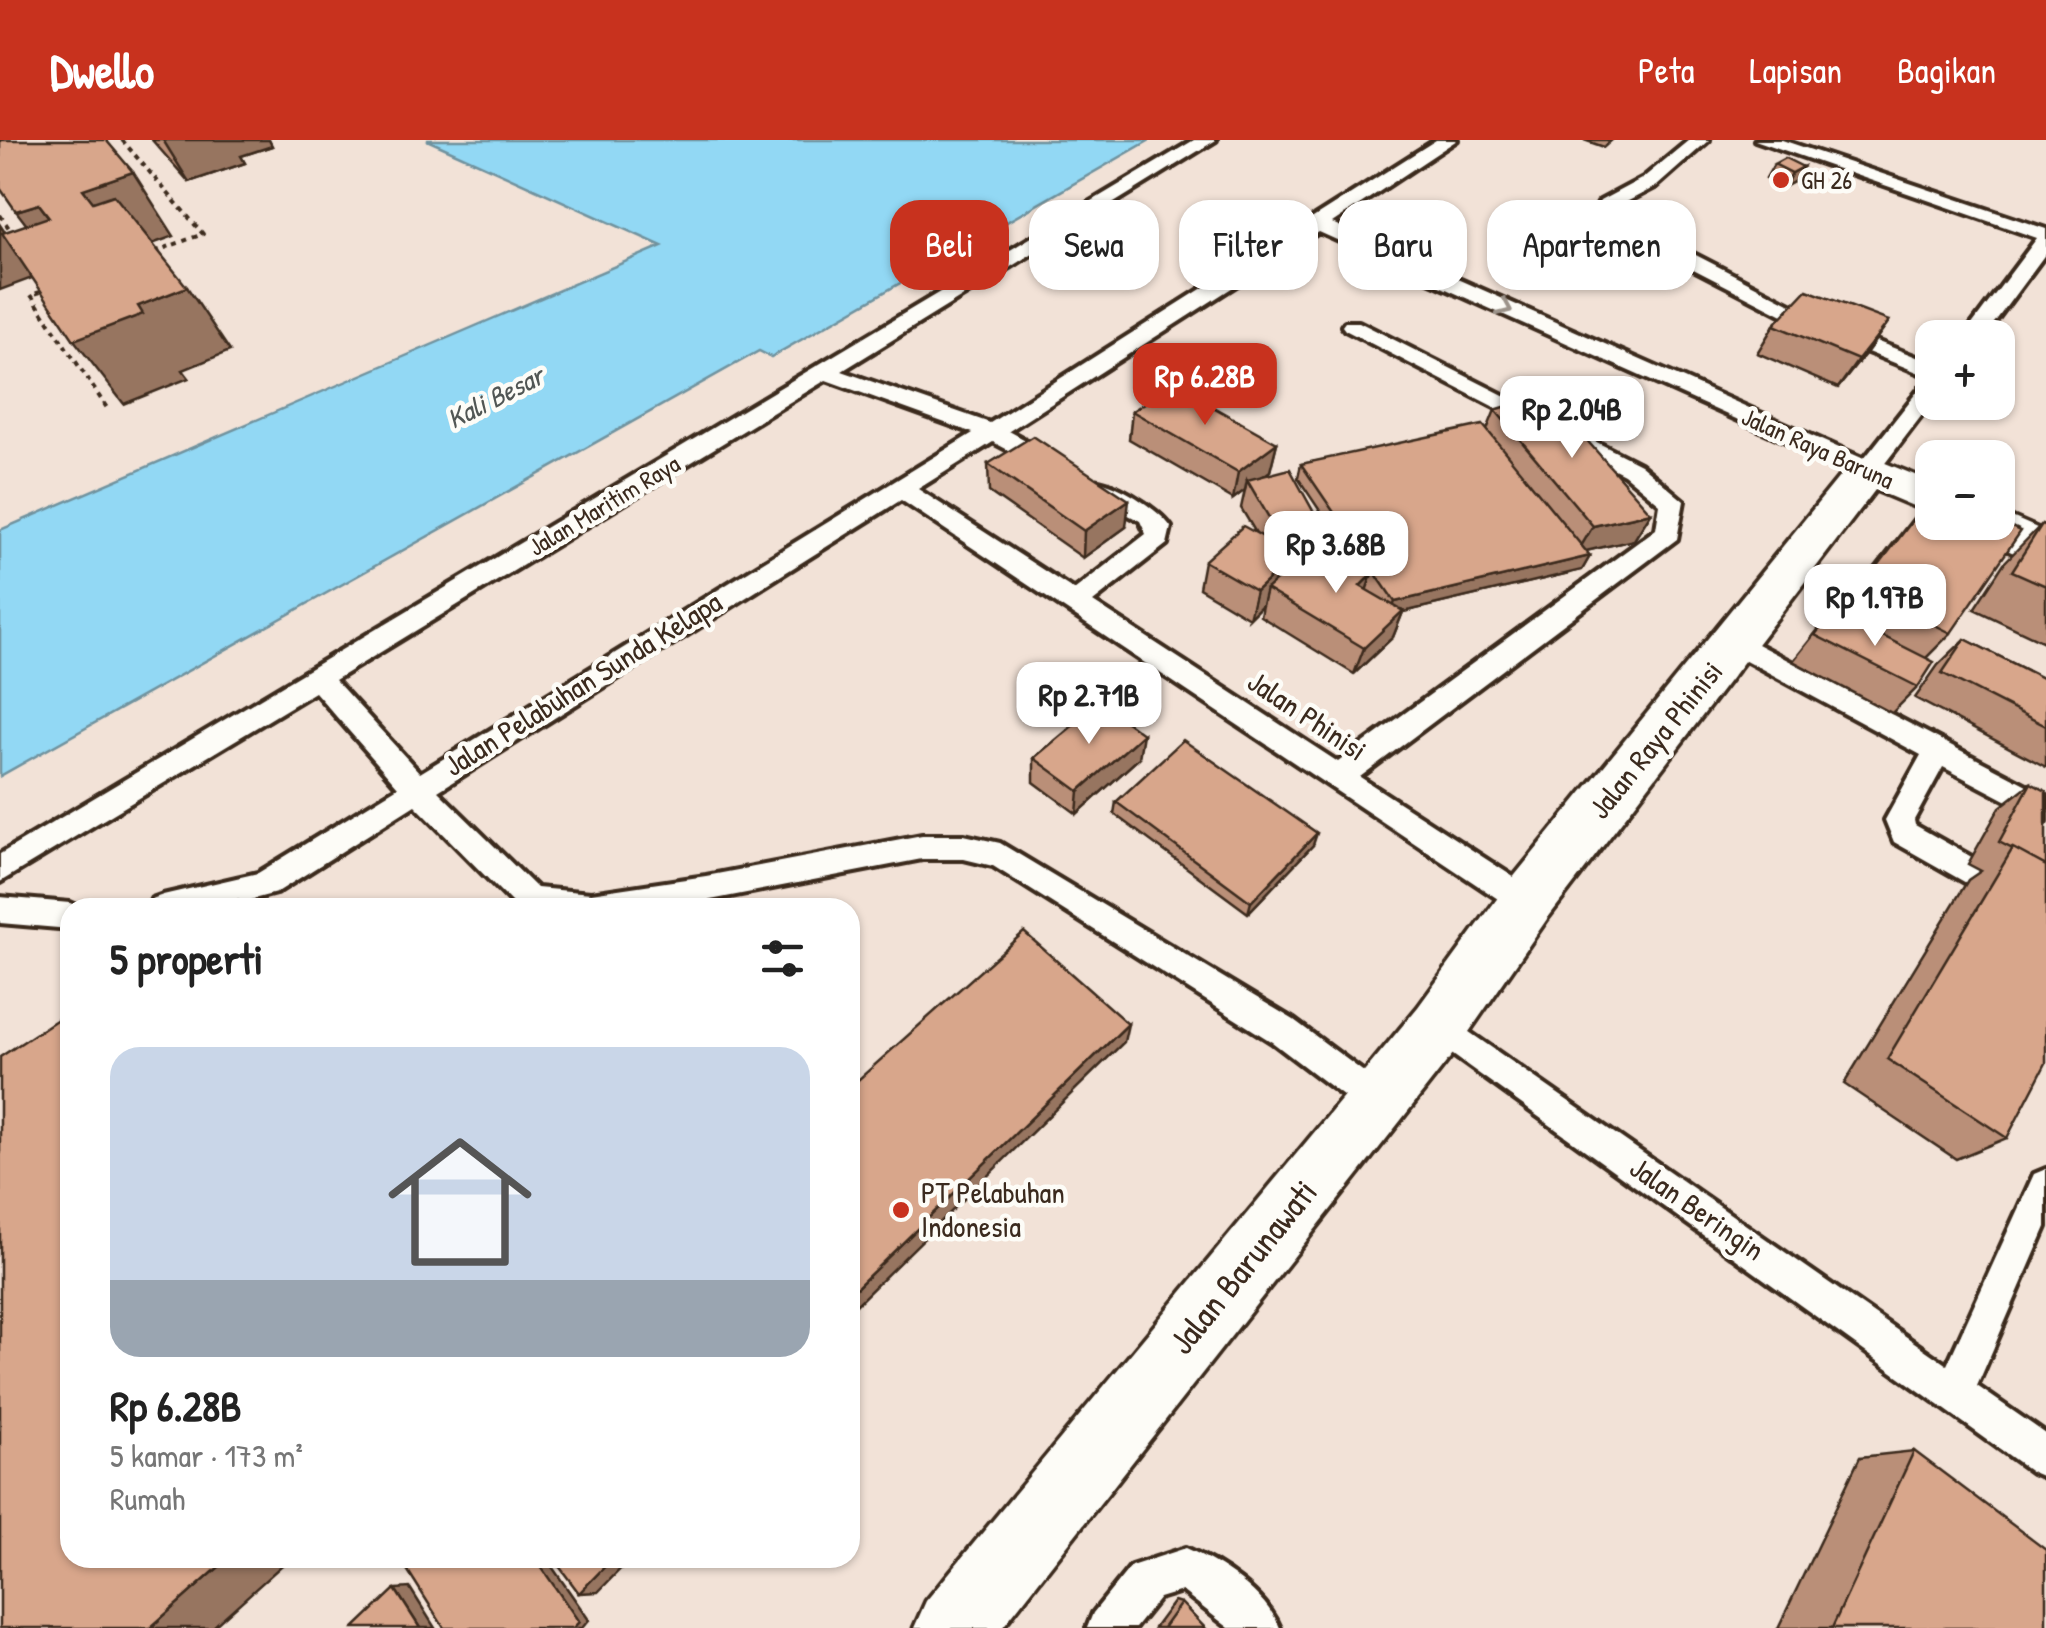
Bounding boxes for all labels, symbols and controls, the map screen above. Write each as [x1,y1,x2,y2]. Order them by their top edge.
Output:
text: Dwello [50,38,154,103]
text: Peta [1638,47,1694,94]
text: Lapisan [1749,47,1842,94]
text: Bagikan [1897,47,1996,94]
place label: GH 26 [1801,163,1852,197]
marker: GH 26 [1770,169,1792,191]
chip: Beli [890,200,1009,290]
chip: Sewa [1029,200,1159,290]
chip: Filter [1179,200,1318,290]
chip: Baru [1338,200,1467,290]
chip: Apartemen [1487,200,1696,290]
one-way arrow [1495,296,1513,316]
map controls [1915,320,2015,540]
button: + [1915,320,2015,420]
pin: Rp 6.28B [1102,343,1308,428]
text: Rp 6.28B [1155,354,1255,397]
water label: Kali Besar [440,355,553,437]
pin: Rp 2.04B [1469,376,1675,461]
text: Rp 2.04B [1522,387,1622,430]
street label: Jalan Raya Baruna [1737,399,1900,497]
button: − [1915,440,2015,540]
street label: Jalan Maritim Raya [522,446,686,564]
pin: Rp 3.68B [1233,511,1439,596]
text: Rp 3.68B [1286,522,1386,565]
pin: Rp 1.97B [1772,564,1978,649]
text: Rp 1.97B [1826,575,1924,618]
street label: Jalan Pelabuhan Sunda Kelapa [436,581,729,785]
street label: Jalan Raya Phinisi [1579,652,1731,827]
street label: Jalan Phinisi [1240,661,1375,770]
pin: Rp 2.71B [986,662,1192,747]
text: Rp 2.71B [1038,673,1140,716]
text: 5 properti [110,930,263,987]
icon: filters [755,931,810,986]
icon: home [370,1112,550,1292]
street label: Jalan Beringin [1622,1147,1773,1269]
street label: Jalan Barunawati [1158,1170,1328,1364]
place label: PT Pelabuhan Indonesia [921,1172,1065,1246]
marker: PT Pelabuhan Indonesia [890,1199,912,1221]
text: Rp 6.28B [110,1377,242,1434]
text: 5 kamar · 173 m² [110,1434,303,1477]
text: Rumah [110,1477,185,1520]

